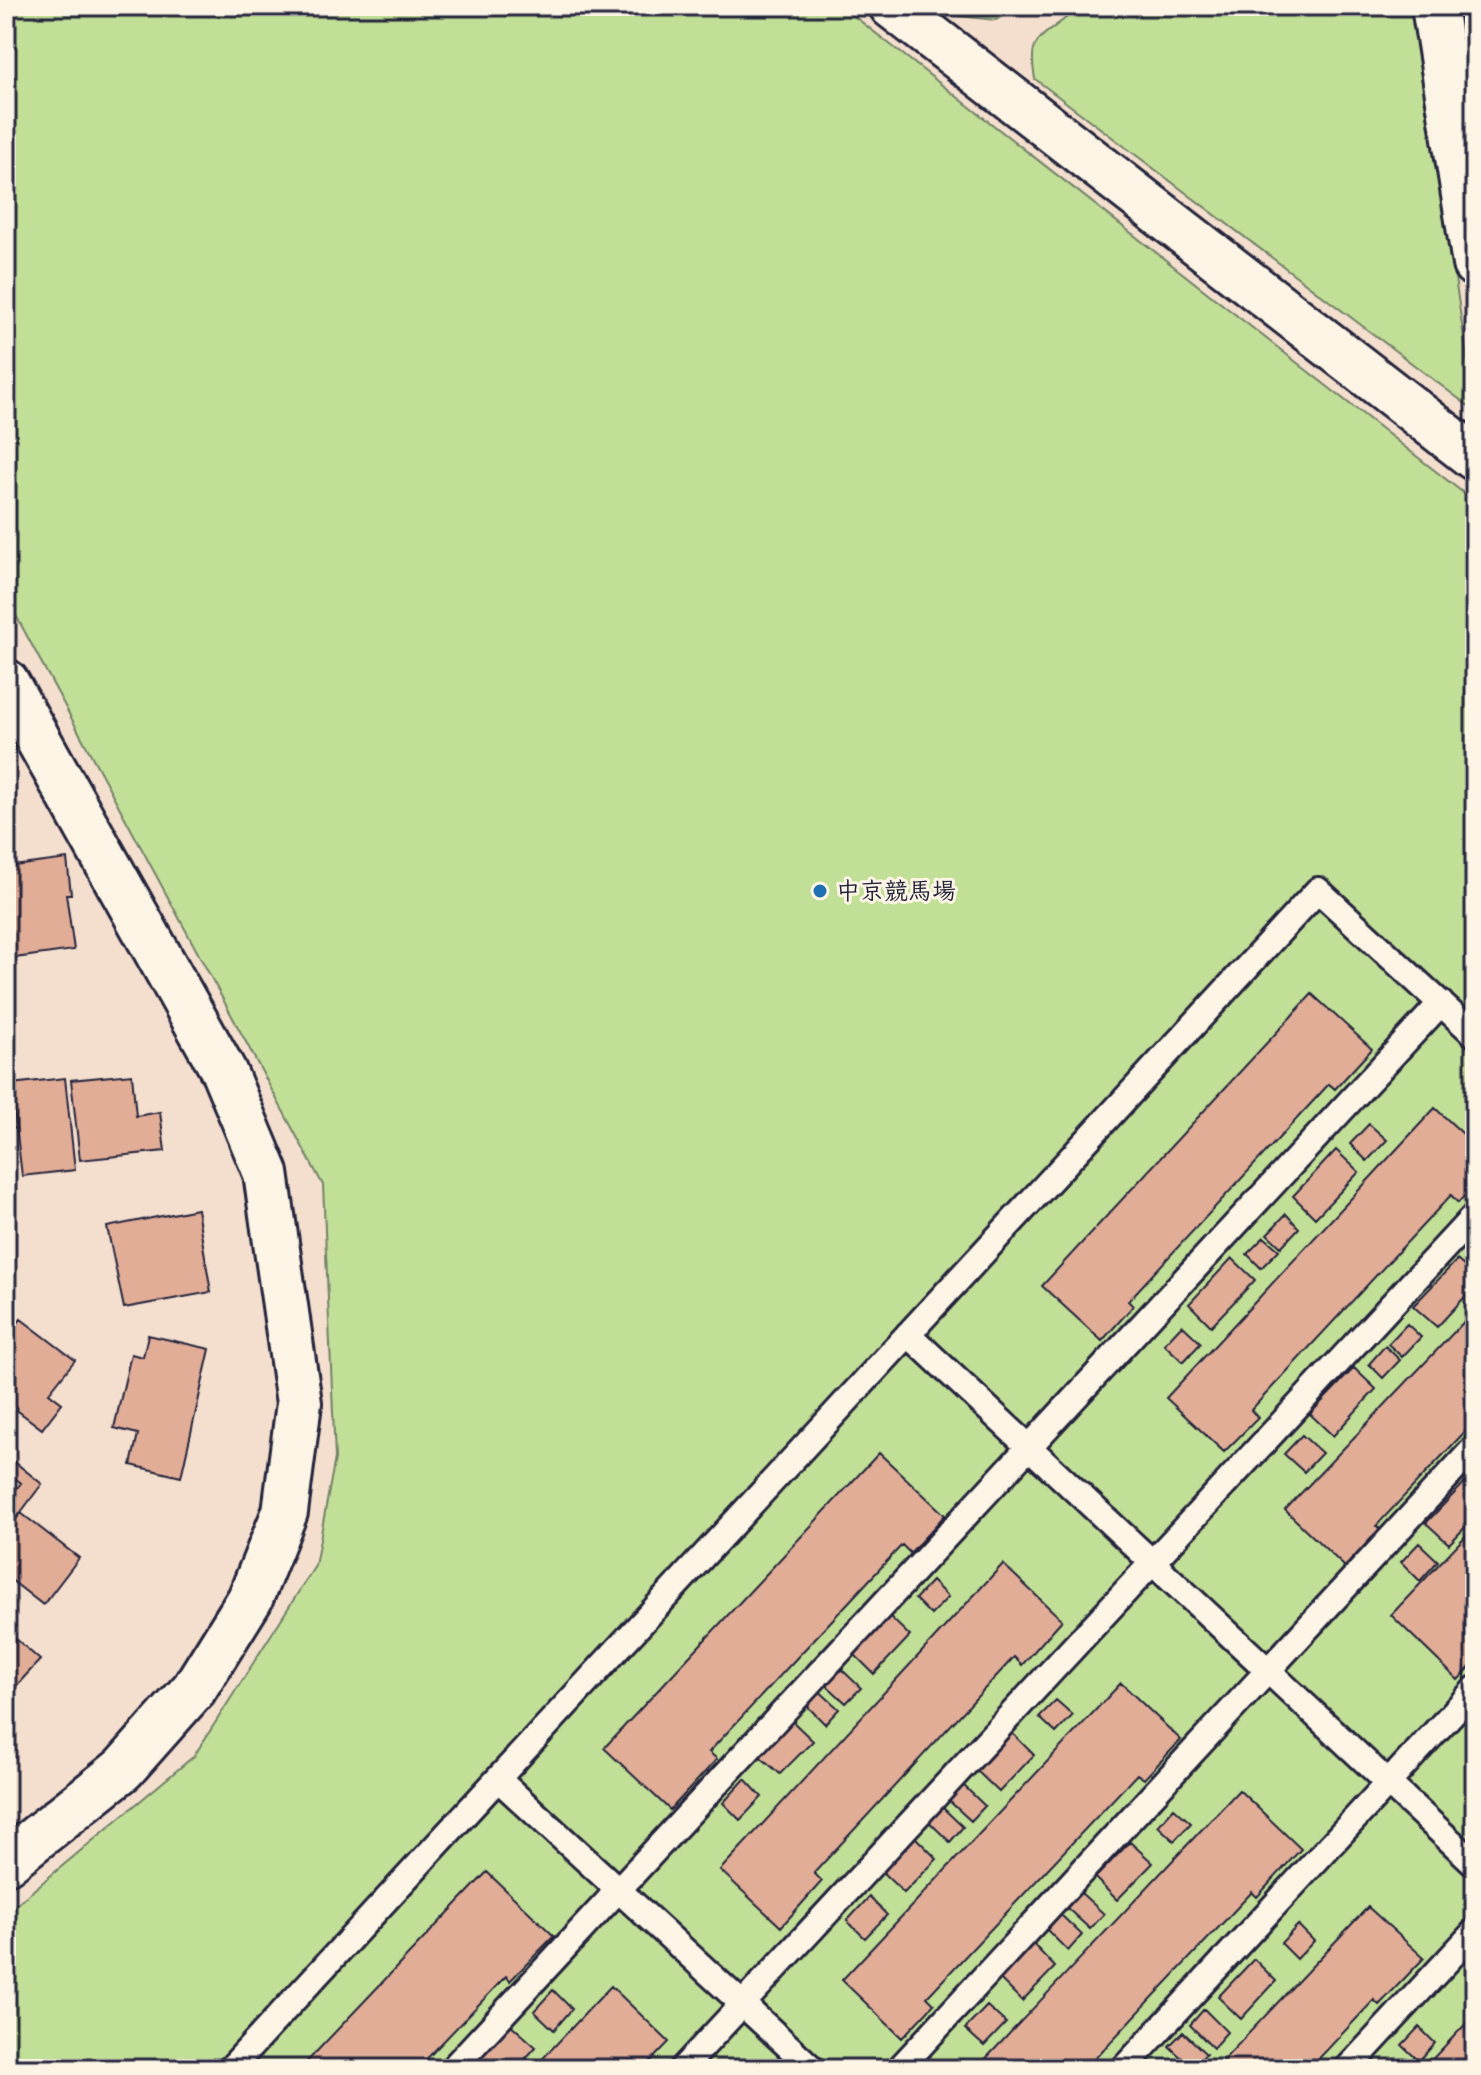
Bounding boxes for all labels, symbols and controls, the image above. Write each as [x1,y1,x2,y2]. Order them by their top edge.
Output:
place label: 中京競馬場 [836,877,956,906]
marker: 中京競馬場 [811,882,829,900]

